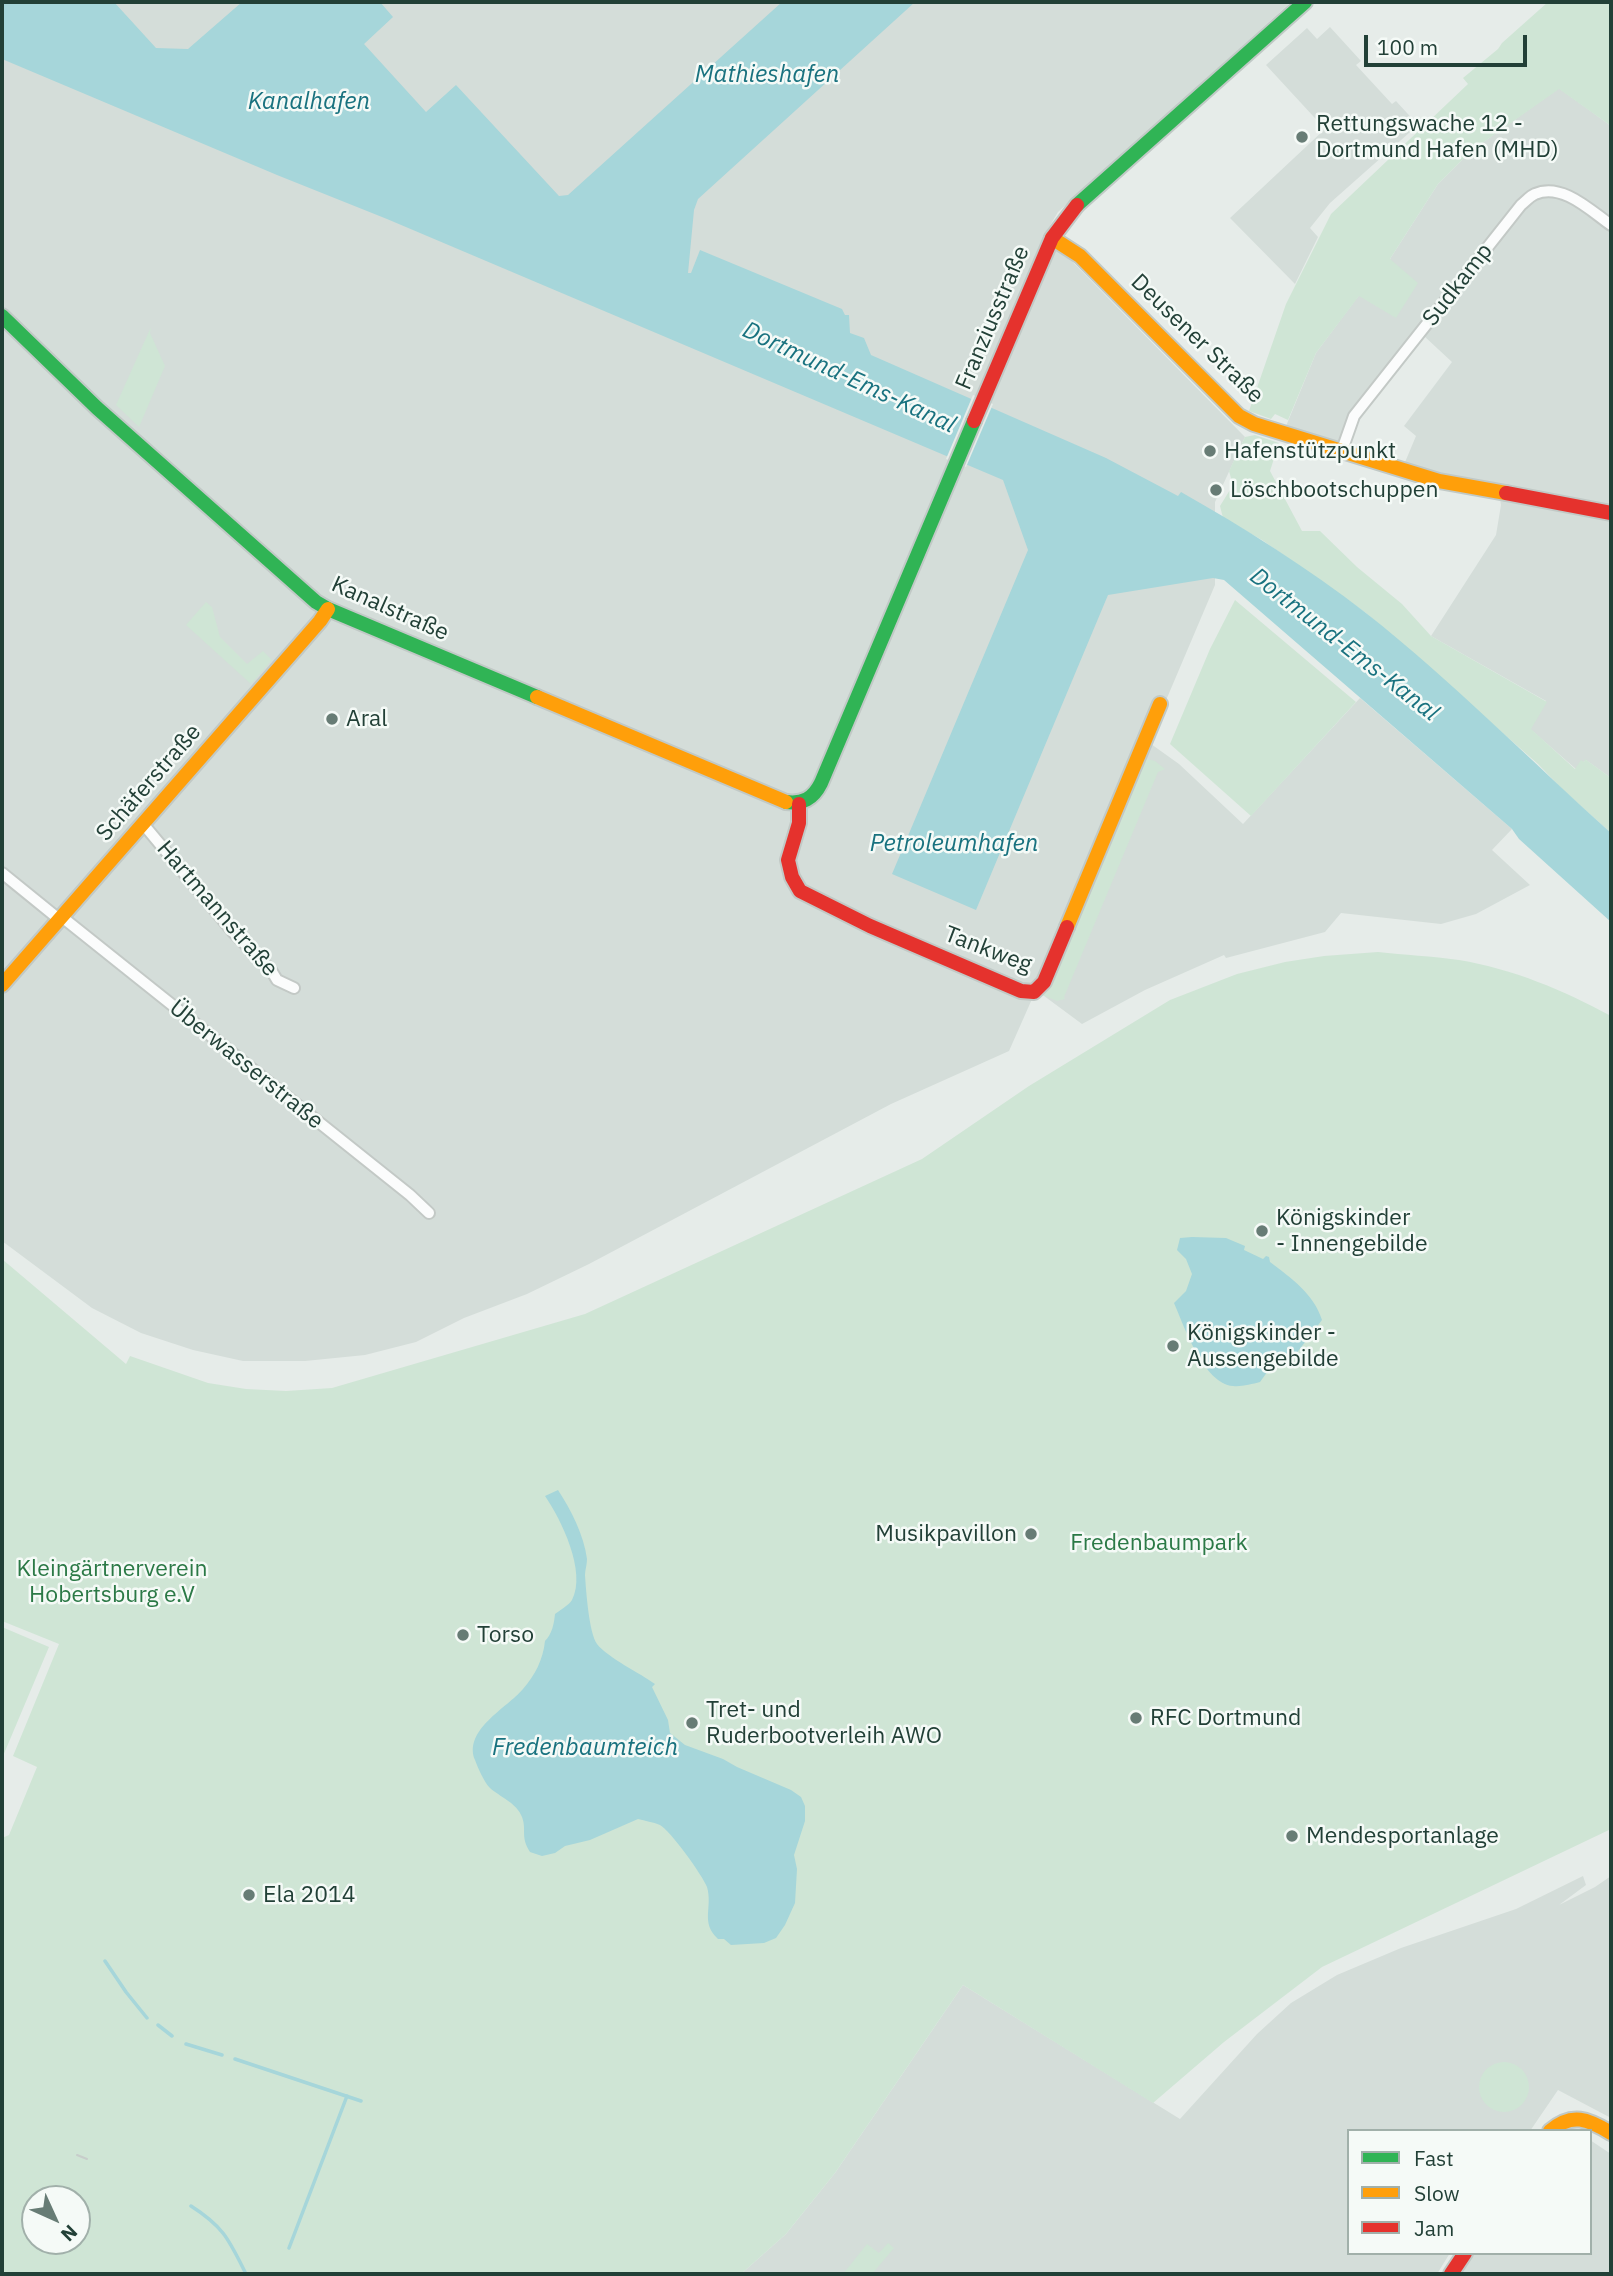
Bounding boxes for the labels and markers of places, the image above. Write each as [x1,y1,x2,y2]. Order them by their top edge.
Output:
place label: Rettungswache 12 - Dortmund Hafen (MHD) [1316,110,1559,164]
marker: Rettungswache 12 - Dortmund Hafen (MHD) [1294,129,1310,145]
place label: Hafenstützpunkt [1224,437,1396,465]
marker: Hafenstützpunkt [1202,443,1218,459]
place label: Löschbootschuppen [1230,476,1438,504]
marker: Löschbootschuppen [1208,482,1224,498]
place label: Aral [346,705,388,733]
marker: Aral [324,711,340,727]
place label: Königskinder - Innengebilde [1276,1204,1428,1258]
marker: Königskinder - Innengebilde [1254,1223,1270,1239]
place label: Königskinder - Aussengebilde [1187,1319,1339,1373]
marker: Königskinder - Aussengebilde [1165,1338,1181,1354]
place label: Musikpavillon [875,1520,1017,1548]
marker: Musikpavillon [1023,1526,1039,1542]
place label: Torso [477,1621,534,1649]
marker: Torso [455,1627,471,1643]
place label: Tret- und Ruderbootverleih AWO [706,1696,942,1750]
place label: RFC Dortmund [1150,1704,1301,1732]
marker: RFC Dortmund [1128,1710,1144,1726]
marker: Tret- und Ruderbootverleih AWO [684,1715,700,1731]
place label: Mendesportanlage [1306,1822,1499,1850]
marker: Mendesportanlage [1284,1828,1300,1844]
place label: Ela 2014 [263,1881,356,1909]
marker: Ela 2014 [241,1887,257,1903]

